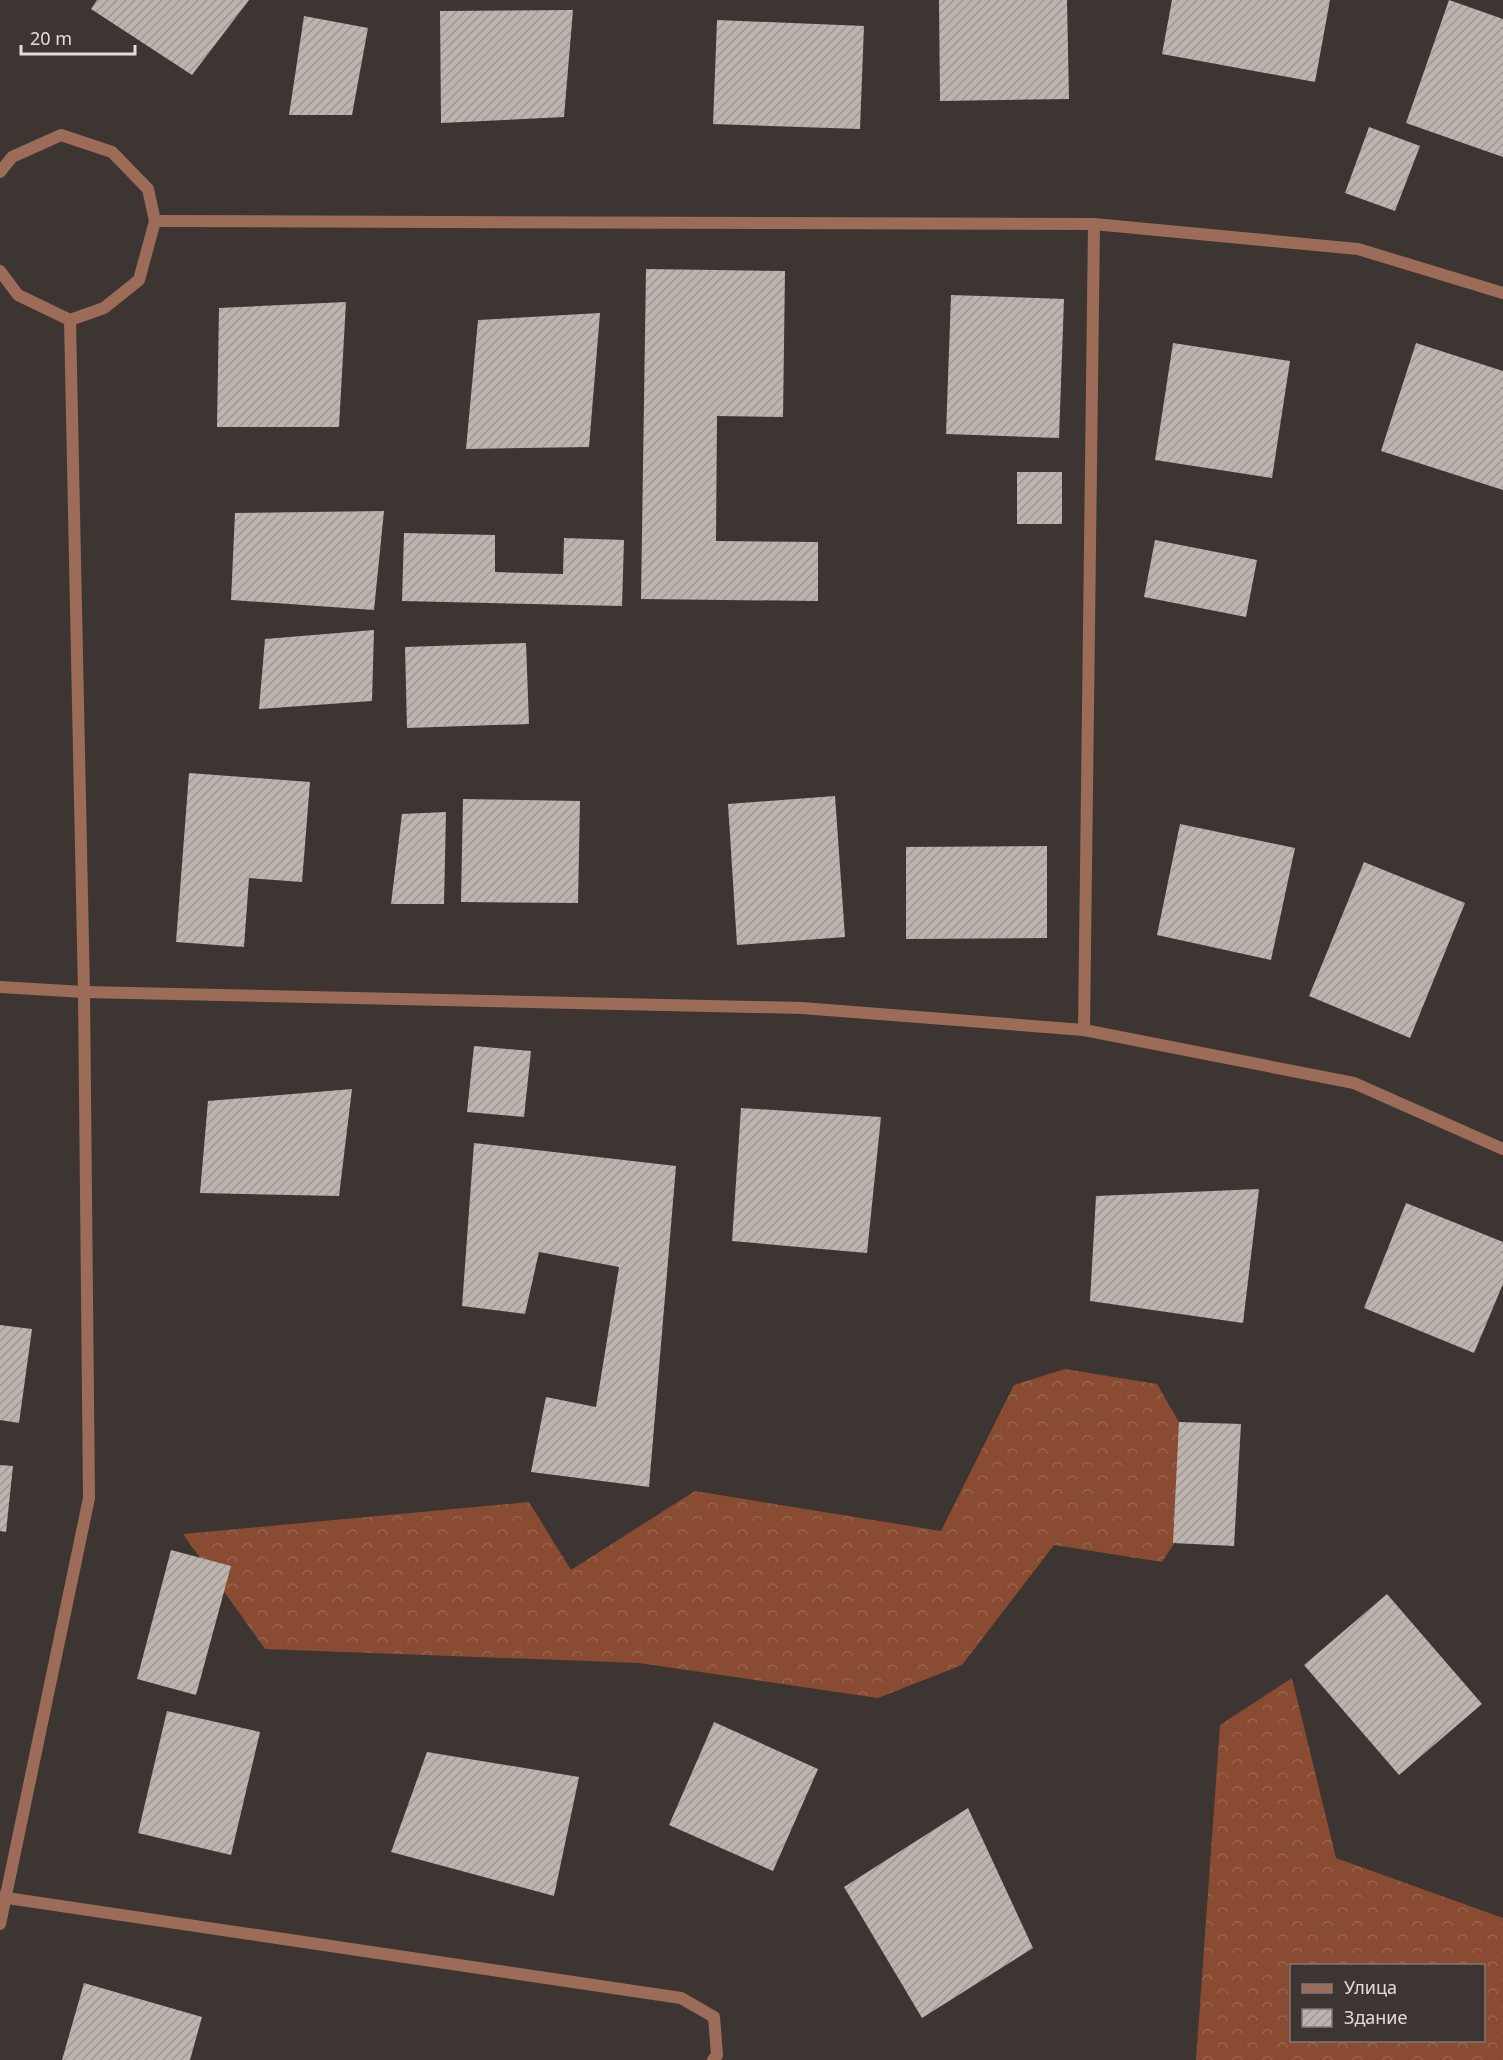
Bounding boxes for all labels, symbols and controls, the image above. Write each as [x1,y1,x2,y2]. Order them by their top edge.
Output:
scale bar [21,18,135,56]
text: 20 m [30,26,72,50]
legend [1290,1964,1485,2042]
text: Улица [1344,1975,1397,1999]
text: Здание [1344,2005,1408,2029]

